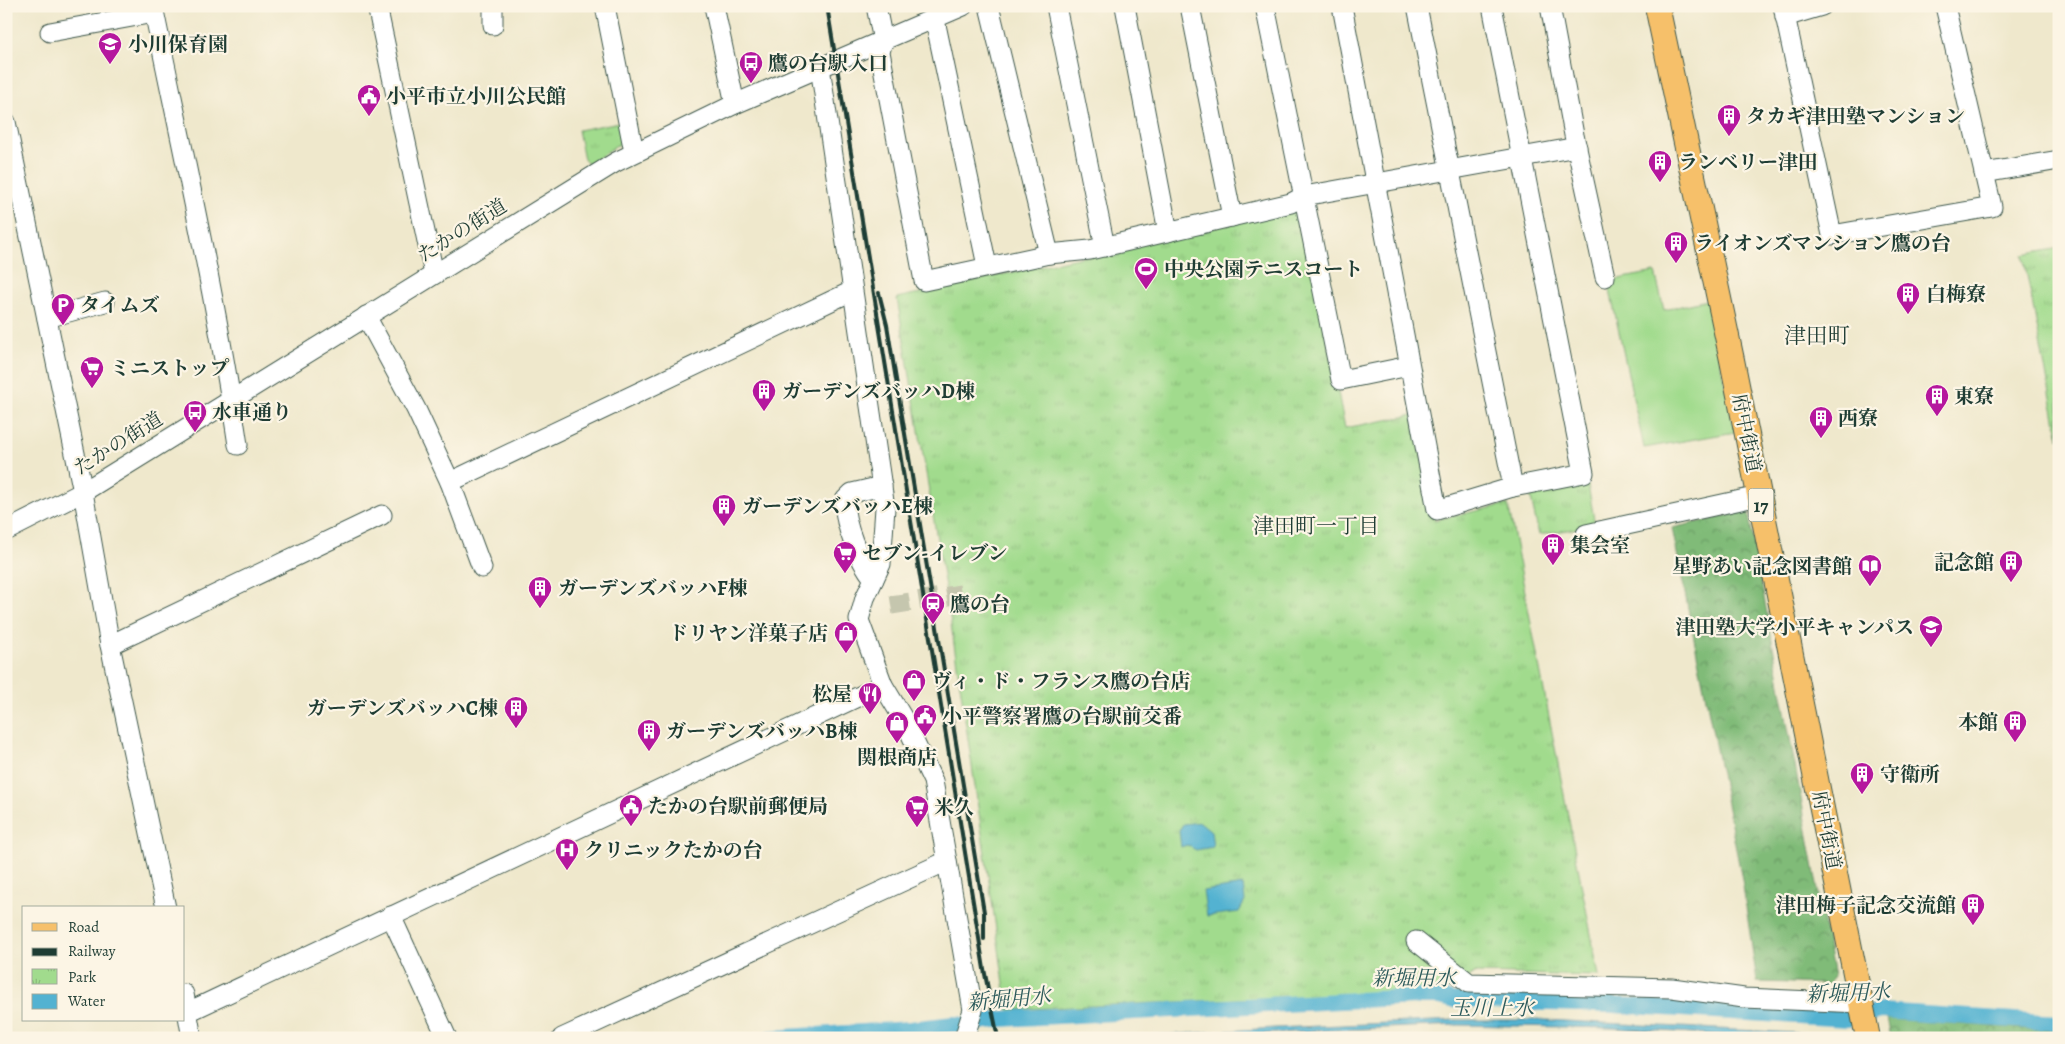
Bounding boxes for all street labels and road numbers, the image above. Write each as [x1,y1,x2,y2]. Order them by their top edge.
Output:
street label: たかの街道 [413,192,512,268]
street label: 府中街道 [1726,391,1767,475]
street label: たかの街道 [69,405,168,481]
road number: 17 [1748,488,1774,522]
street label: 府中街道 [1806,788,1847,872]

